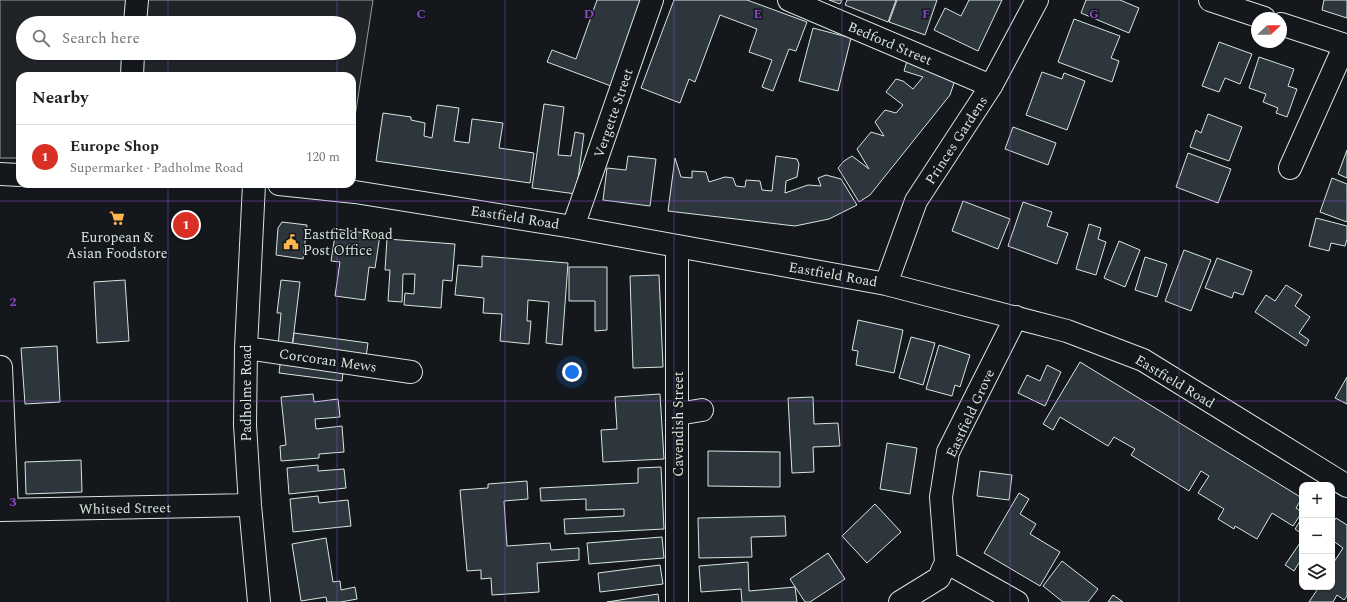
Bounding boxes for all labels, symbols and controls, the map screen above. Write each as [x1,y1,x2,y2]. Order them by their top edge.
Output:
text: C [416,4,426,24]
text: D [584,4,594,24]
text: E [754,4,763,24]
text: F [922,4,930,24]
text: G [1089,4,1099,24]
north arrow [1251,12,1287,48]
search box [16,16,356,60]
street label: Bedford Street [844,16,935,71]
icon: search [30,27,52,49]
text: Search here [62,27,140,50]
street label: Vergette Street [588,66,639,161]
text: Nearby [32,85,88,111]
street label: Princes Gardens [920,92,993,189]
text: Europe Shop [70,135,159,158]
text: 1 [41,147,49,167]
text: 120 m [306,147,340,167]
text: Supermarket · Padholme Road [70,158,243,178]
street label: Eastfield Road [469,200,561,235]
supermarket icon: European & Asian Foodstore [108,209,126,227]
pin: 1 [173,210,199,240]
place label: Eastfield Road Post Office [303,224,393,261]
place label: European & Asian Foodstore [66,227,168,264]
public building icon: Eastfield Road Post Office [282,233,300,251]
street label: Eastfield Road [787,256,879,293]
text: 2 [9,292,17,312]
street label: Corcoran Mews [278,343,378,378]
street label: Padholme Road [236,344,257,442]
street label: Eastfield Road [1131,349,1219,414]
your location [562,362,582,382]
street label: Eastfield Grove [941,365,1000,461]
street label: Cavendish Street [668,371,689,477]
map controls [1299,482,1335,590]
button: + [1299,482,1335,518]
text: 3 [9,492,17,512]
street label: Whitsed Street [79,497,171,520]
button: − [1299,518,1335,554]
button: layers [1299,554,1335,590]

